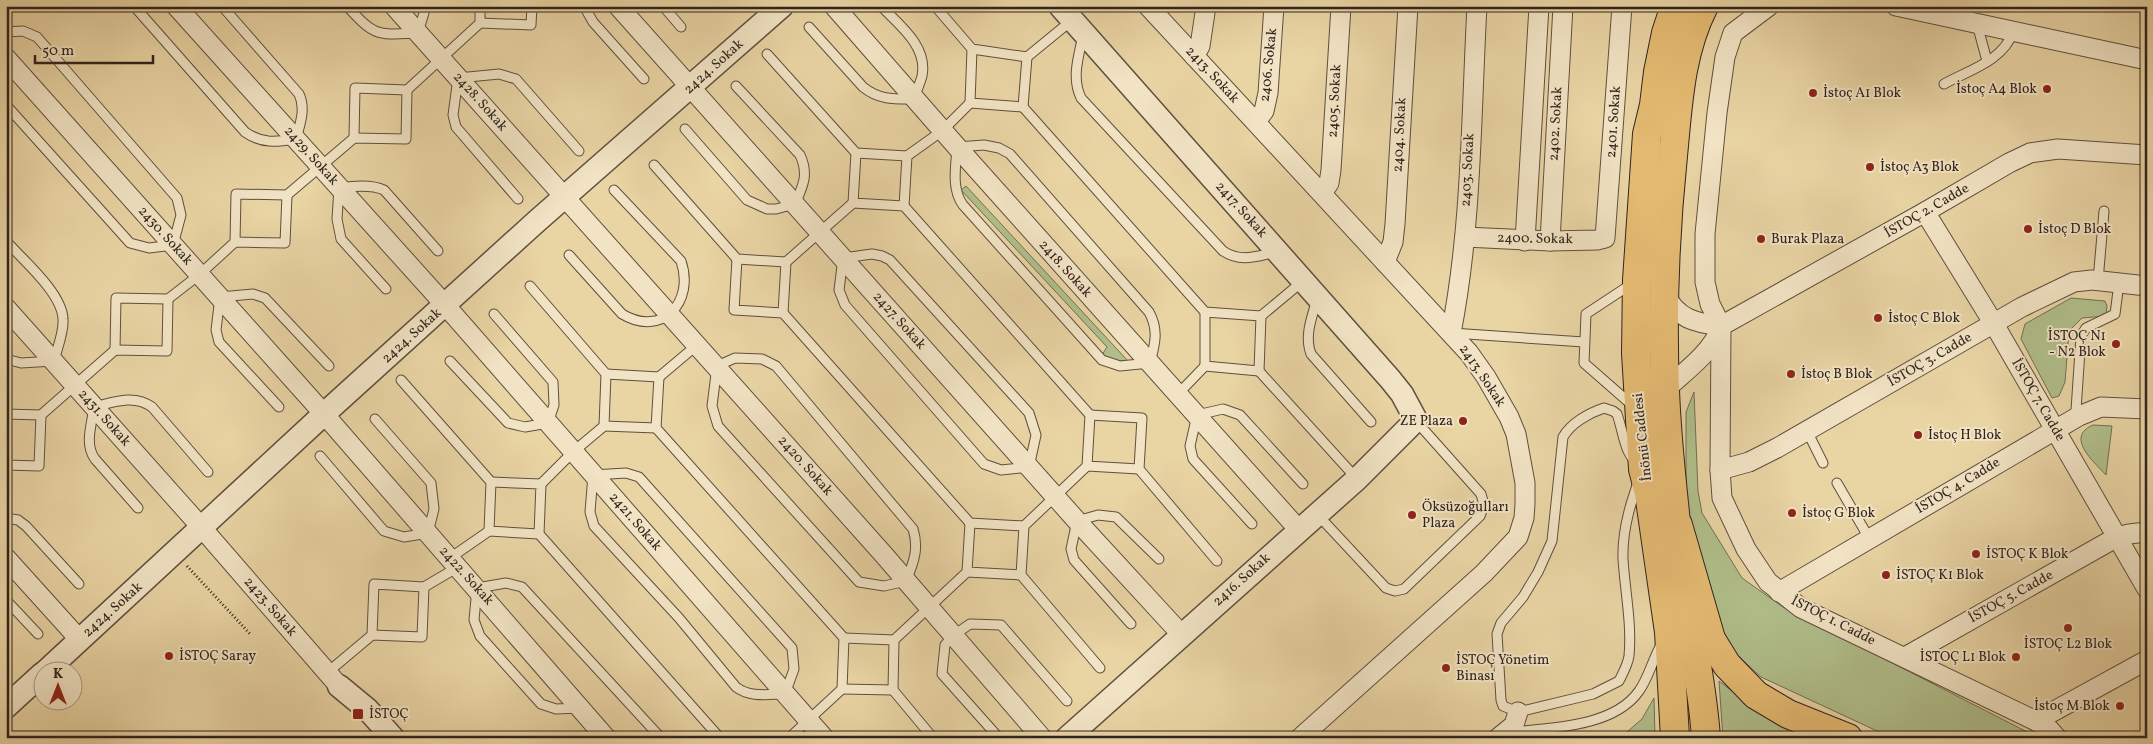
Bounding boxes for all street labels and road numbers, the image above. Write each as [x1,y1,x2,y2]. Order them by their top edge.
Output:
street label: 2406. Sokak [1256,27,1282,103]
street label: 2424. Sokak [680,35,748,99]
street label: 2413. Sokak [1181,42,1244,108]
street label: 2405. Sokak [1324,63,1346,138]
street label: 2428. Sokak [448,68,512,136]
street label: 2401. Sokak [1602,85,1626,159]
street label: 2402. Sokak [1545,86,1567,162]
street label: 2404. Sokak [1389,97,1411,173]
street label: 2429. Sokak [279,122,343,190]
street label: 2403. Sokak [1457,132,1479,207]
street label: 2417. Sokak [1211,178,1272,243]
street label: İSTOÇ 2. Cadde [1881,179,1973,243]
street label: 2430. Sokak [133,202,197,270]
street label: 2400. Sokak [1497,229,1573,249]
street label: 2418. Sokak [1034,236,1096,302]
street label: 2427. Sokak [868,288,930,354]
street label: 2424. Sokak [378,304,446,368]
street label: İSTOÇ 3. Cadde [1884,328,1976,392]
street label: 2413. Sokak [1454,341,1510,411]
street label: İSTOÇ 7. Cadde [2007,355,2070,445]
street label: 2431. Sokak [73,385,135,451]
street label: İnönü Caddesi [1629,392,1657,482]
street label: 2420. Sokak [773,432,837,500]
street label: İSTOÇ 4. Cadde [1912,453,2004,519]
street label: 2421. Sokak [604,489,666,556]
street label: 2422. Sokak [434,542,498,610]
street label: 2416. Sokak [1209,549,1275,611]
street label: İSTOÇ 5. Cadde [1965,566,2057,628]
street label: 2423. Sokak [239,573,301,641]
street label: 2424. Sokak [79,578,147,642]
street label: İSTOÇ 1. Cadde [1787,592,1879,651]

